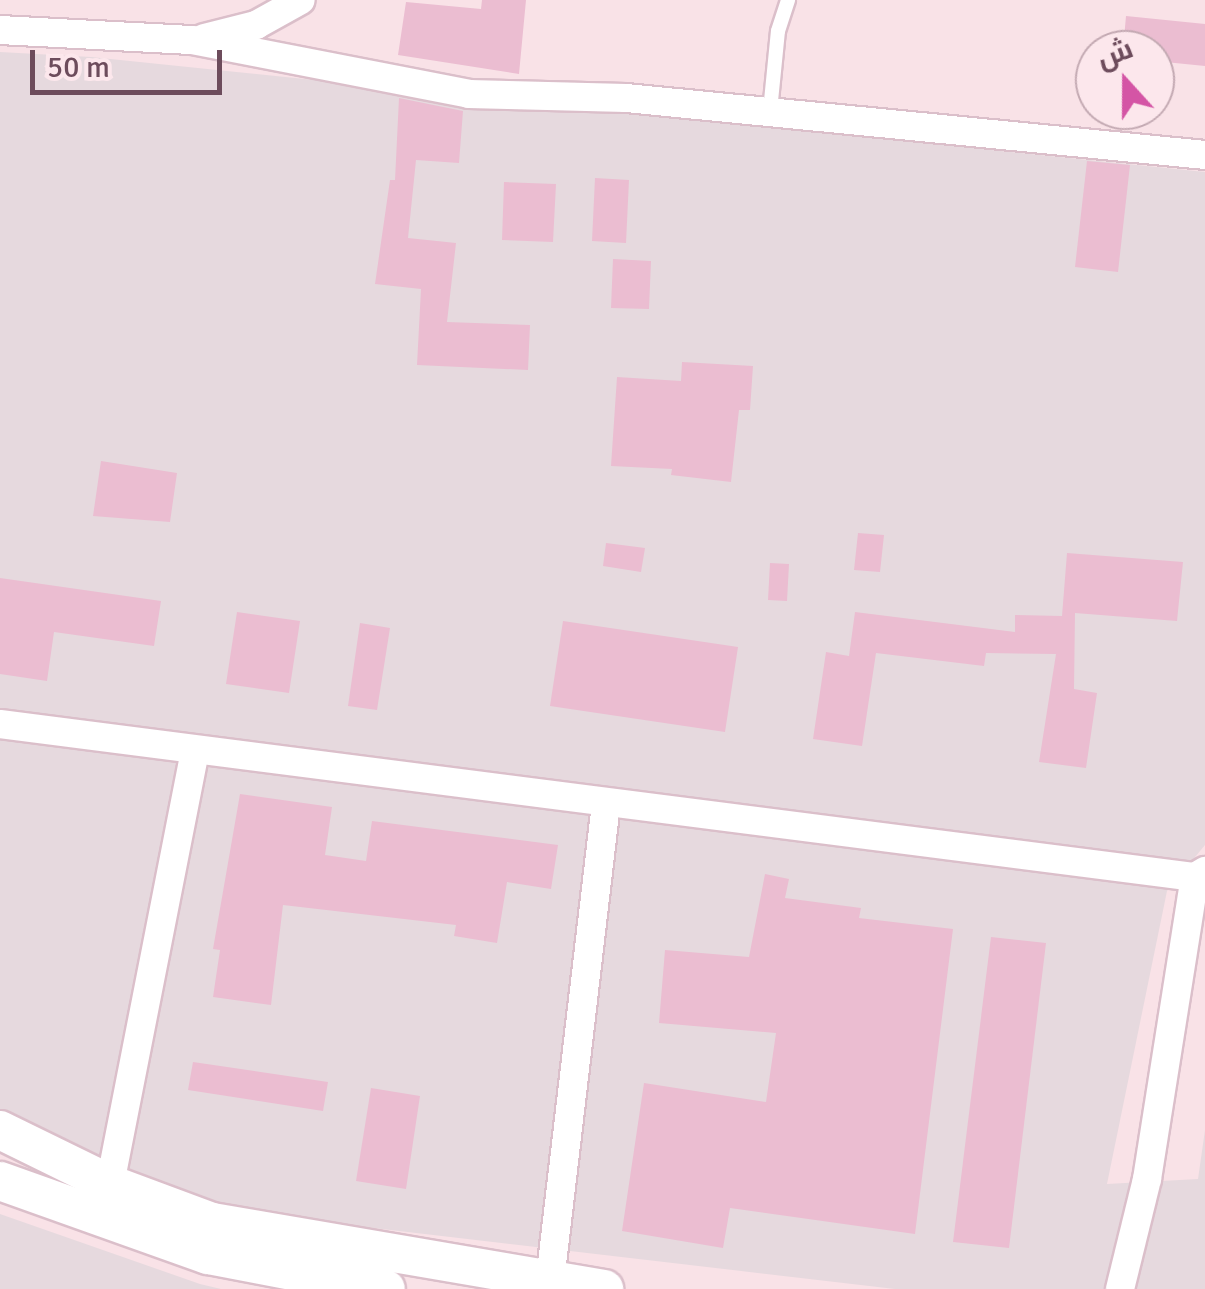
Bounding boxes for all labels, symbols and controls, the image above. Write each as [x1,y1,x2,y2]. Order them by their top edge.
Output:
scale bar [35,30,228,92]
north arrow [1075,30,1175,130]
text: ش [1092,32,1138,76]
text: 50 m [47,49,110,86]

